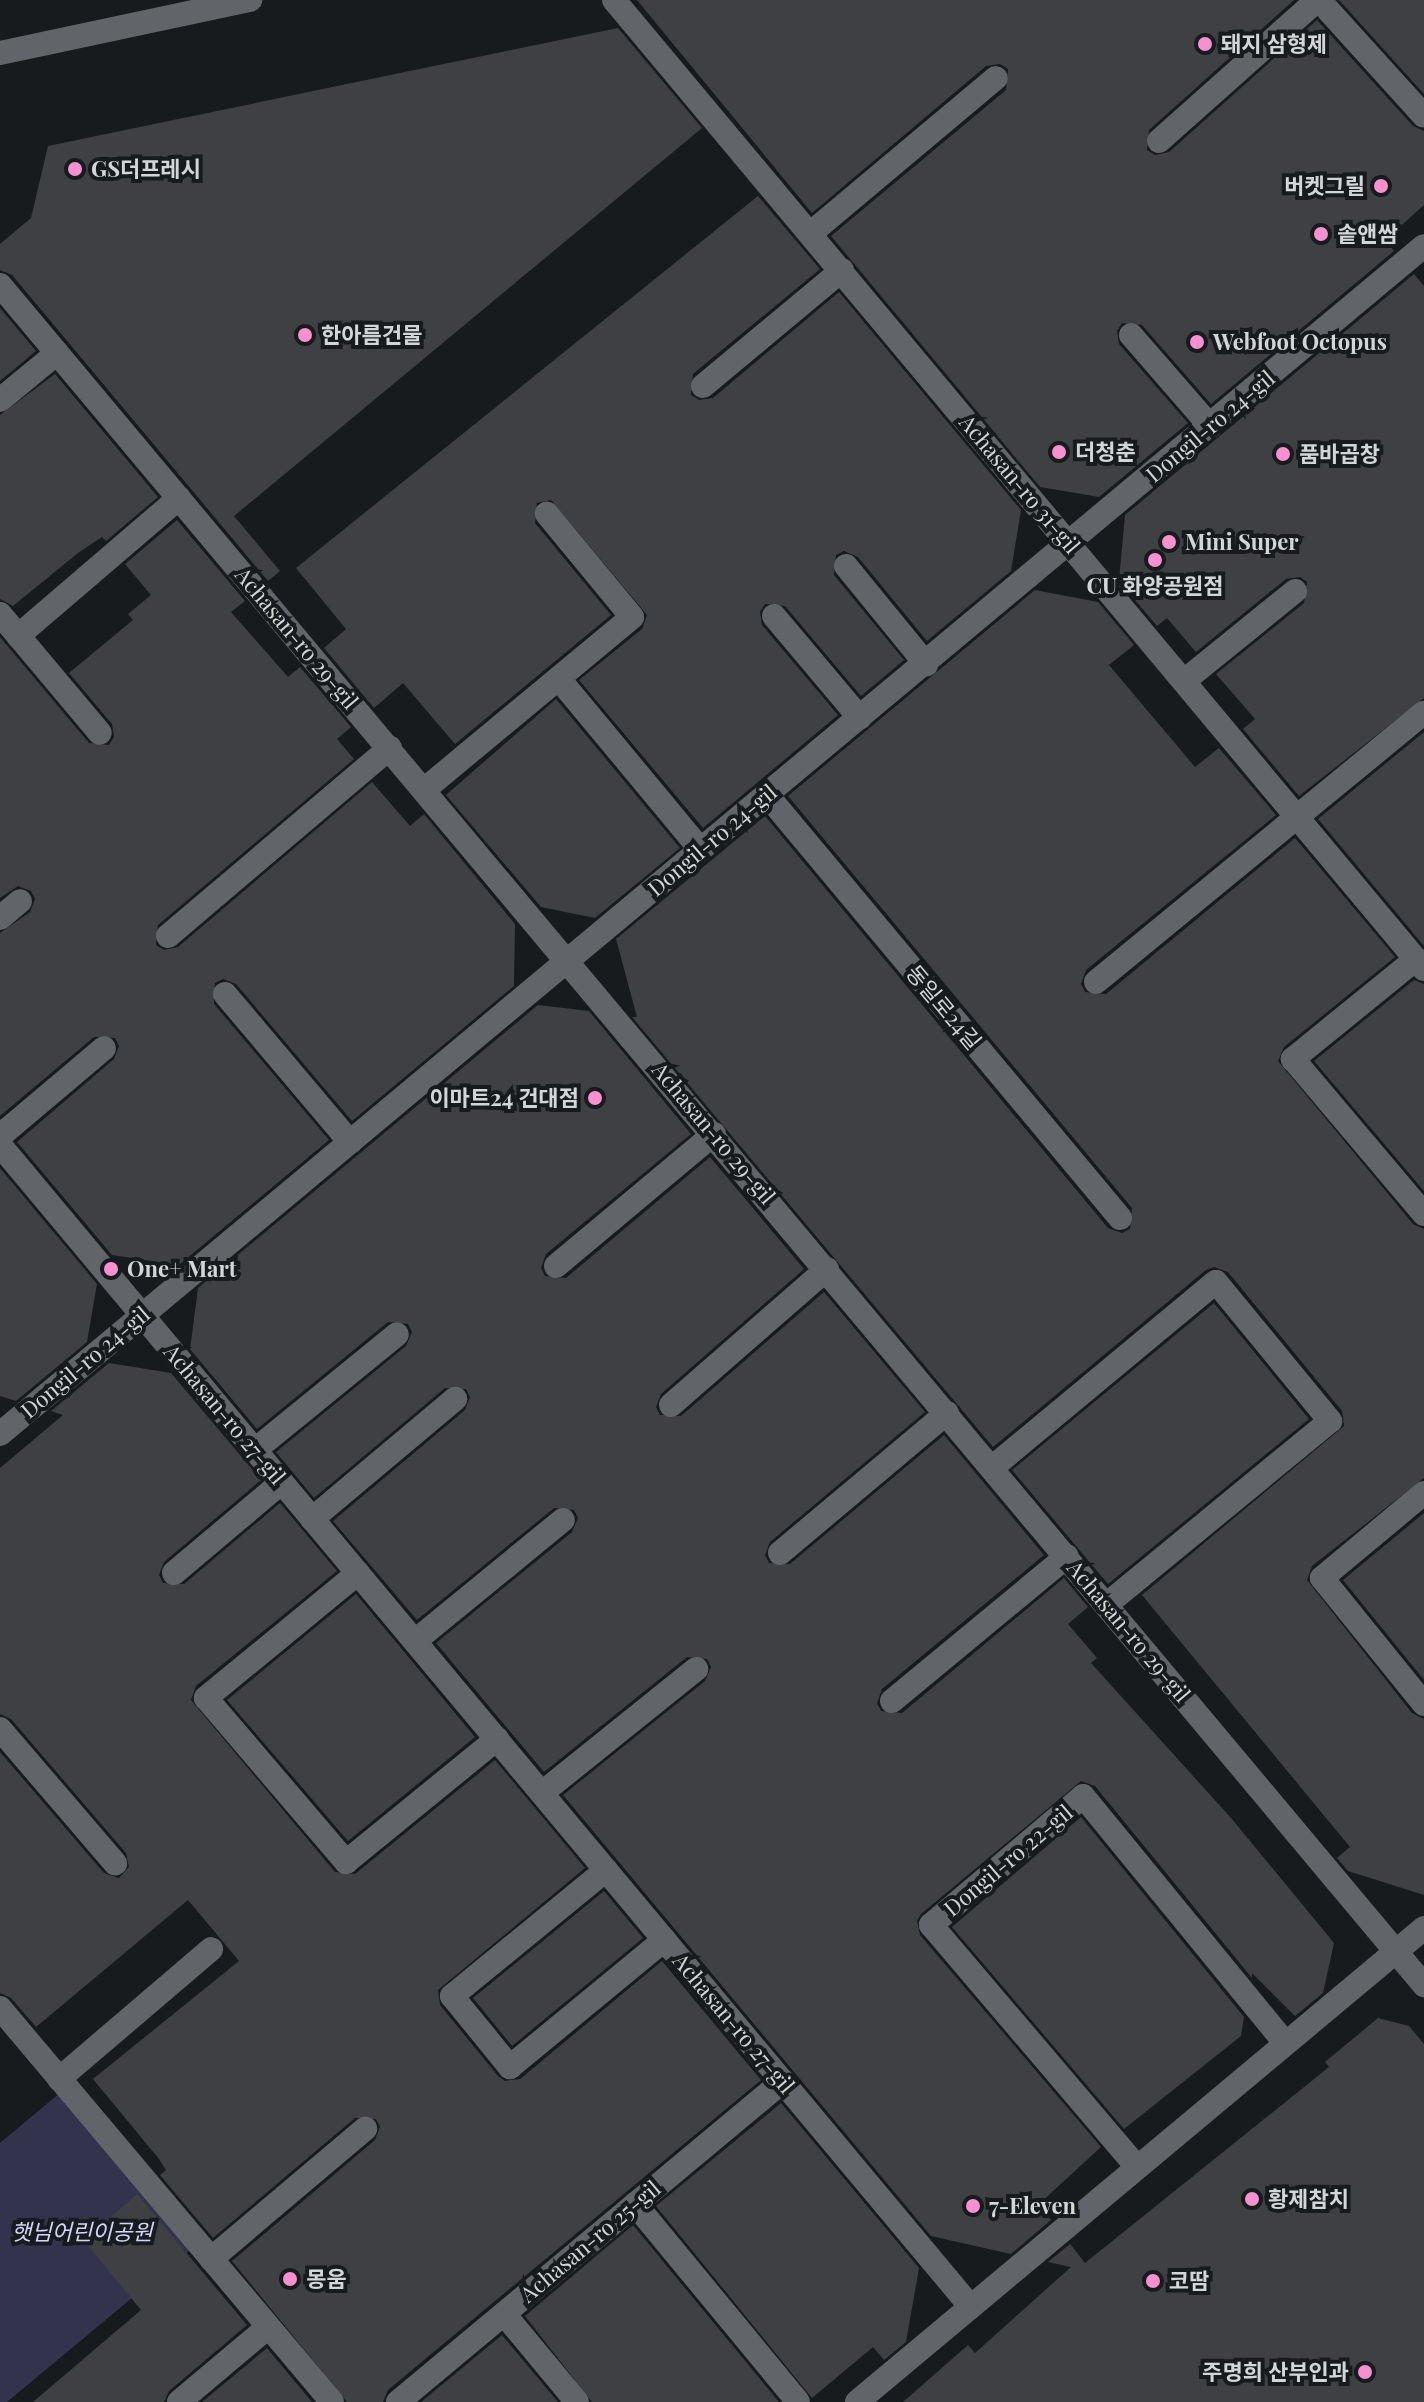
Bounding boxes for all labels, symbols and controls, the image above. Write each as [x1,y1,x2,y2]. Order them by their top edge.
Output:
place label: 돼지 삼형제 [1221,31,1327,57]
marker: 돼지 삼형제 [1196,35,1214,53]
place label: GS더프레시 [91,156,201,182]
marker: GS더프레시 [66,160,84,178]
place label: 버켓그릴 [1284,173,1365,199]
marker: 버켓그릴 [1372,177,1390,195]
place label: 솥앤쌈 [1337,221,1398,247]
marker: 솥앤쌈 [1312,225,1330,243]
place label: 한아름건물 [321,322,422,348]
marker: 한아름건물 [296,326,314,344]
place label: Webfoot Octopus [1213,329,1387,355]
marker: Webfoot Octopus [1188,333,1206,351]
street label: Dongil-ro 24-gil [1140,365,1280,487]
street label: Achasan-ro 31-gil [954,409,1086,559]
place label: 더청춘 [1075,439,1136,465]
place label: 품바곱창 [1299,441,1380,467]
marker: 더청춘 [1050,443,1068,461]
marker: 품바곱창 [1274,445,1292,463]
place label: Mini Super [1185,529,1298,555]
marker: Mini Super [1160,533,1178,551]
marker: CU 화양공원점 [1146,551,1164,569]
street label: Achasan-ro 29-gil [230,562,364,714]
place label: CU 화양공원점 [1087,573,1223,599]
street label: Dongil-ro 24-gil [642,779,782,901]
street label: 동일로24길 [901,959,987,1055]
street label: Achasan-ro 29-gil [647,1057,781,1209]
place label: 이마트24 건대점 [429,1085,579,1111]
marker: 이마트24 건대점 [586,1089,604,1107]
place label: One+ Mart [127,1256,236,1282]
marker: One+ Mart [102,1260,120,1278]
street label: Dongil-ro 24-gil [15,1301,155,1423]
street label: Achasan-ro 27-gil [159,1339,291,1489]
street label: Achasan-ro 29-gil [1062,1555,1196,1707]
street label: Dongil-ro 22-gil [938,1799,1078,1921]
street label: Achasan-ro 27-gil [668,1948,800,2098]
street label: Achasan-ro 25-gil [514,2175,666,2307]
place label: 황제참치 [1268,2186,1349,2212]
marker: 황제참치 [1243,2190,1261,2208]
place label: 7-Eleven [989,2193,1076,2219]
marker: 7-Eleven [964,2197,982,2215]
park label: 햇님어린이공원 [11,2219,153,2245]
place label: 몽움 [306,2266,346,2292]
place label: 코땀 [1169,2268,1209,2294]
marker: 몽움 [281,2270,299,2288]
marker: 코땀 [1144,2272,1162,2290]
place label: 주명희 산부인과 [1202,2359,1349,2385]
marker: 주명희 산부인과 [1356,2363,1374,2381]

